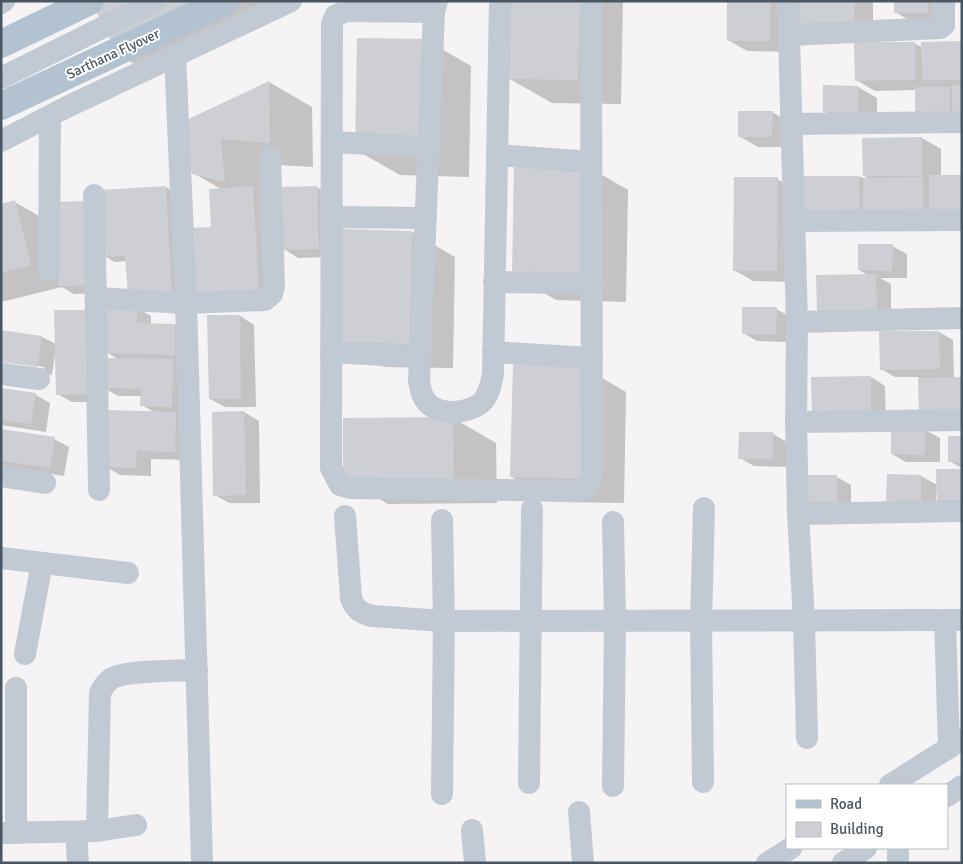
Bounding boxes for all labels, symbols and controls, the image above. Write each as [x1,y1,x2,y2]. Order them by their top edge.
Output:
street label: Sarthana Flyover [64,25,163,83]
legend [786,784,948,849]
text: Road [830,795,862,813]
text: Building [830,820,884,838]

